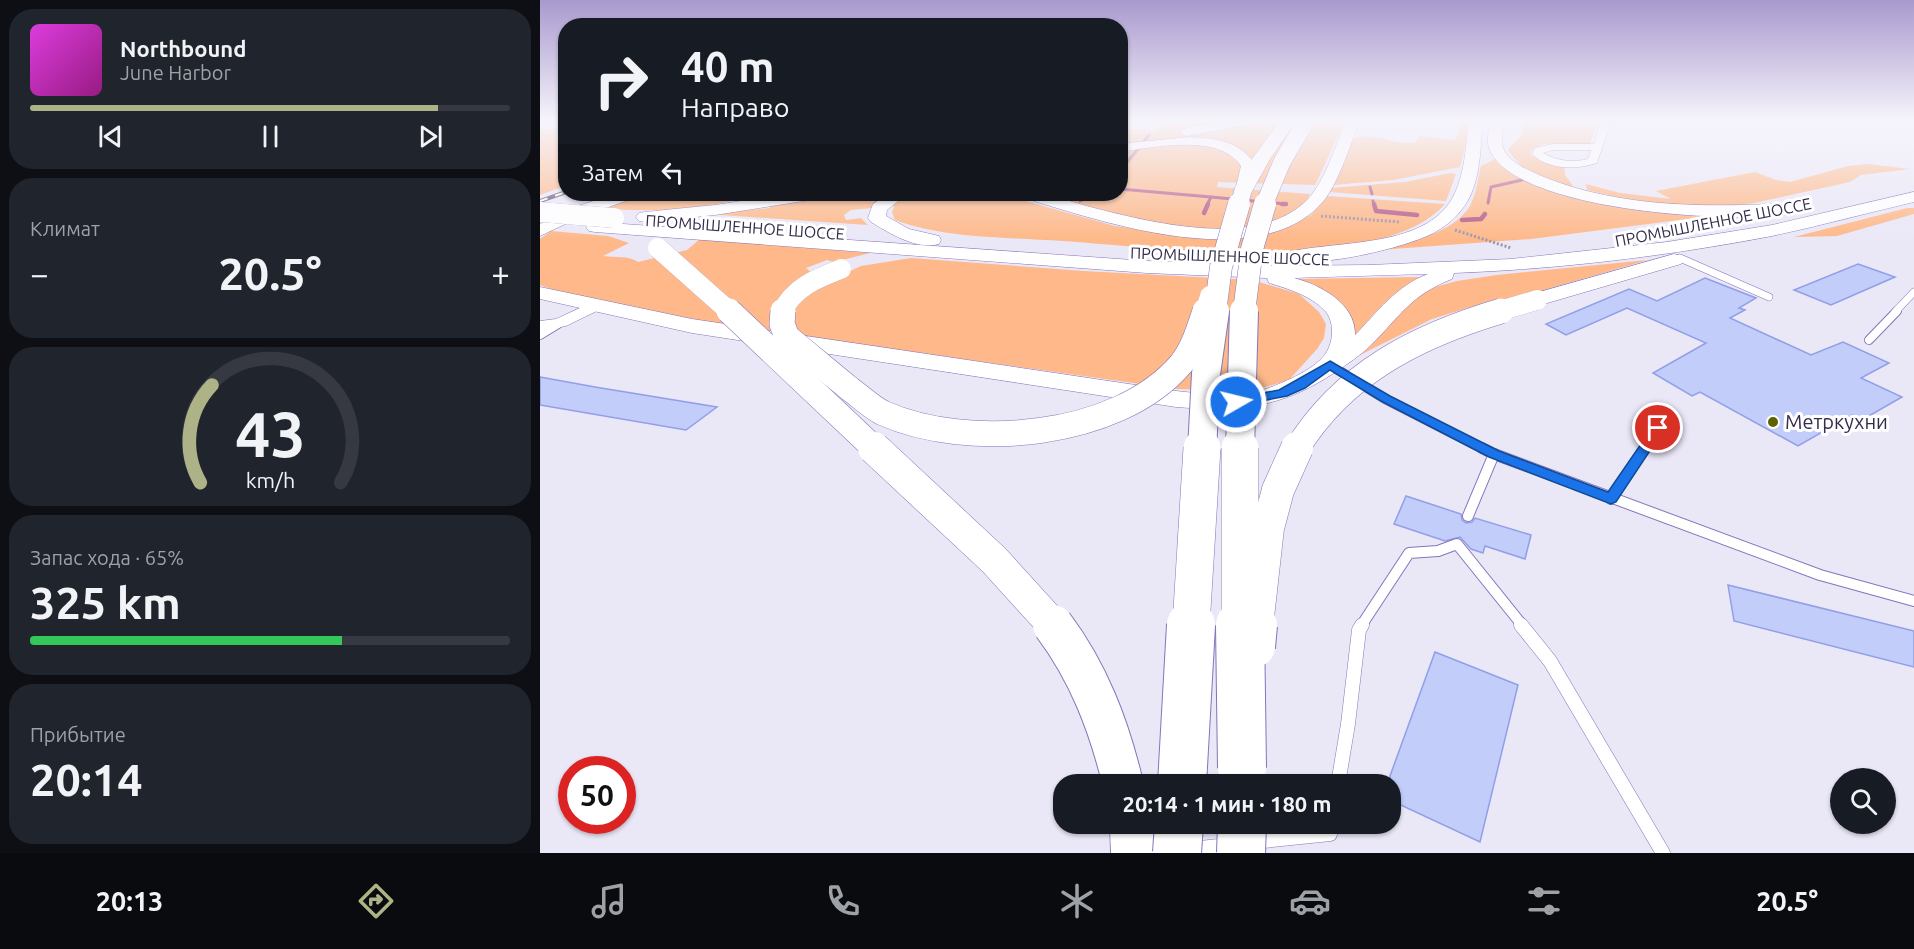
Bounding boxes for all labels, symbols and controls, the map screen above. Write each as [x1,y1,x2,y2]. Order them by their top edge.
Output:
text: Northbound [120,36,246,61]
icon: right [582,42,660,120]
text: 40 m [681,43,775,90]
text: June Harbor [120,61,231,84]
text: Направо [681,92,790,122]
icon: previous [94,120,127,153]
icon: pause [254,120,287,153]
icon: next [414,120,447,153]
icon: left [656,156,689,189]
text: Затем [582,160,644,185]
street label: ПРОМЫШЛЕННОЕ ШОССЕ [1613,194,1813,250]
street label: ПРОМЫШЛЕННОЕ ШОССЕ [645,211,845,243]
text: Климат [30,217,100,240]
street label: ПРОМЫШЛЕННОЕ ШОССЕ [1130,244,1330,268]
text: 20.5° [218,248,322,299]
text: − [30,255,49,292]
text: + [491,255,510,292]
position arrow [1204,370,1268,434]
text: 43 [235,400,305,470]
pin [1632,402,1683,453]
place label: Метркухни [1785,410,1888,433]
icon: arrive [1641,411,1674,444]
marker: Метркухни [1766,415,1780,429]
text: km/h [245,469,295,493]
text: Запас хода · 65% [30,546,184,569]
text: 325 km [30,577,181,628]
text: Прибытие [30,723,126,746]
text: 20:14 [30,754,143,805]
speed limit sign: 50 [558,756,636,834]
map controls [1830,768,1896,834]
button: search [1830,768,1896,834]
text: 20:14 · 1 мин · 180 m [1123,791,1331,816]
icon: directions [355,880,397,922]
icon: music [588,880,630,922]
icon: phone [822,880,864,922]
icon: climate [1056,880,1098,922]
icon: car [1289,880,1331,922]
icon: filters [1523,880,1565,922]
text: 20:13 [96,886,163,916]
text: 20.5° [1756,886,1818,916]

